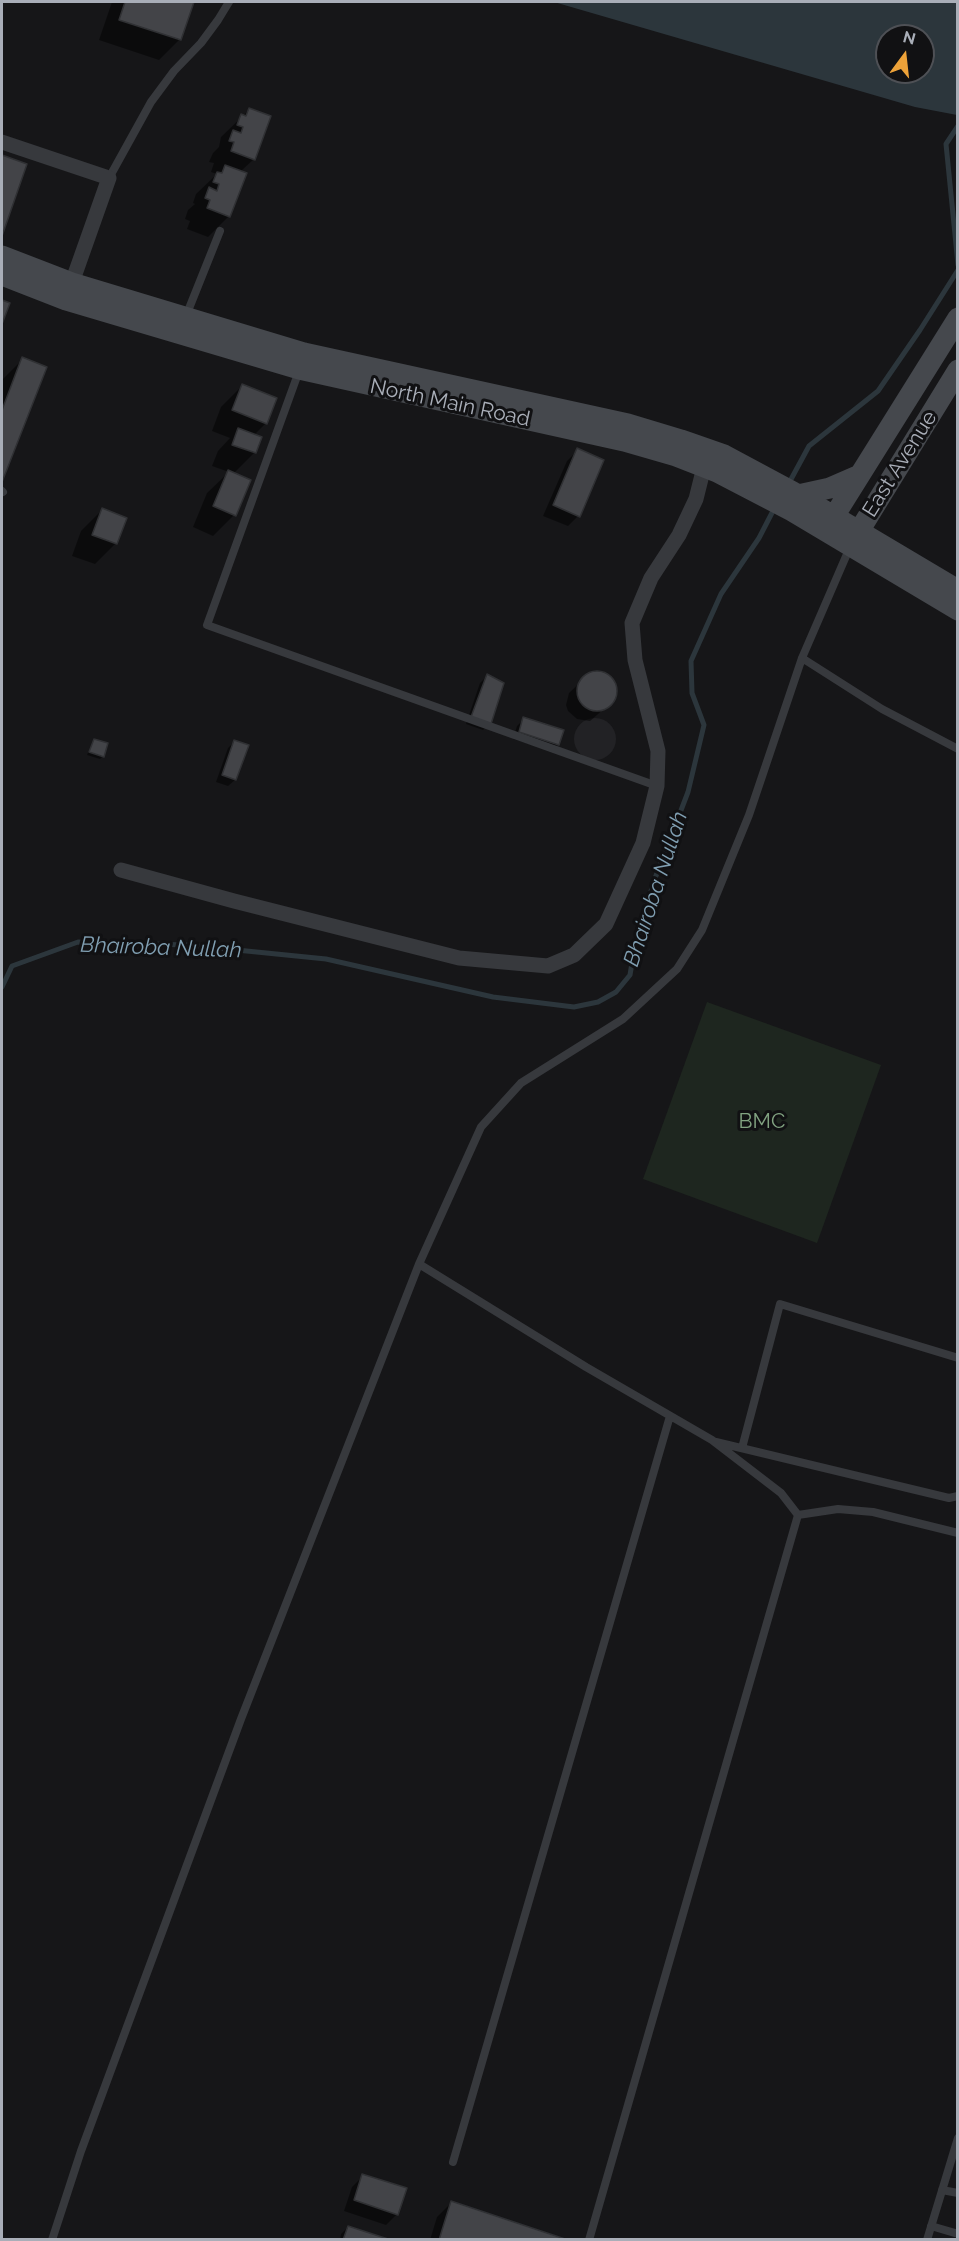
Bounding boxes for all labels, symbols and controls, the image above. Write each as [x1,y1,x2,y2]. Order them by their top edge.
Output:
north arrow [875,24,935,84]
text: N [901,27,918,49]
street label: North Main Road [368,374,532,432]
street label: East Avenue [857,406,943,522]
water label: Bhairoba Nullah [618,808,694,970]
water label: Bhairoba Nullah [80,932,242,964]
park label: BMC [739,1109,785,1135]

